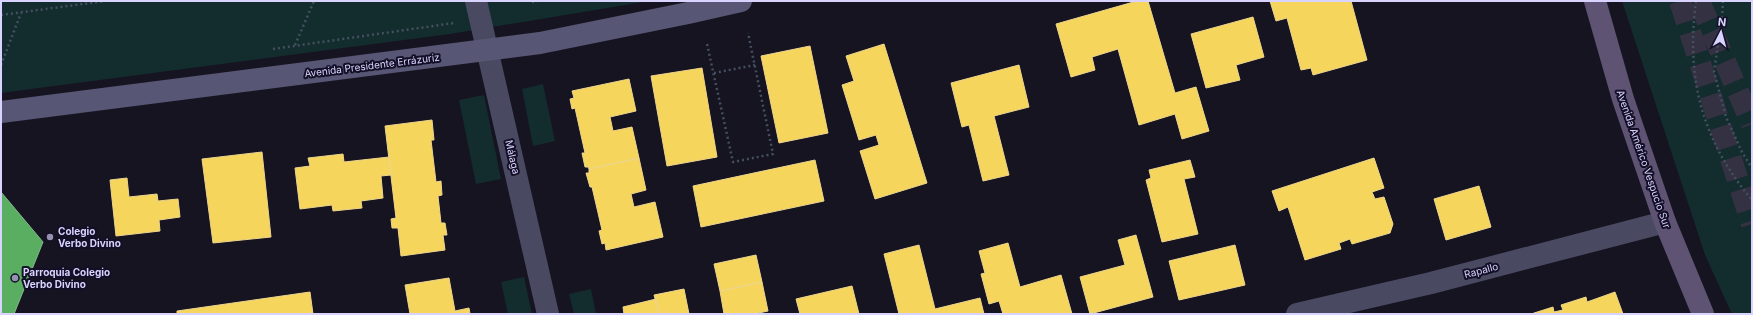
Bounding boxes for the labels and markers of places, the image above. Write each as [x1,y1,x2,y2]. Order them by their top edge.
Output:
place label: Colegio Verbo Divino [58,225,121,249]
marker: Colegio Verbo Divino [45,232,55,242]
place label: Parroquia Colegio Verbo Divino [23,266,110,290]
marker: Parroquia Colegio Verbo Divino [10,273,20,283]

